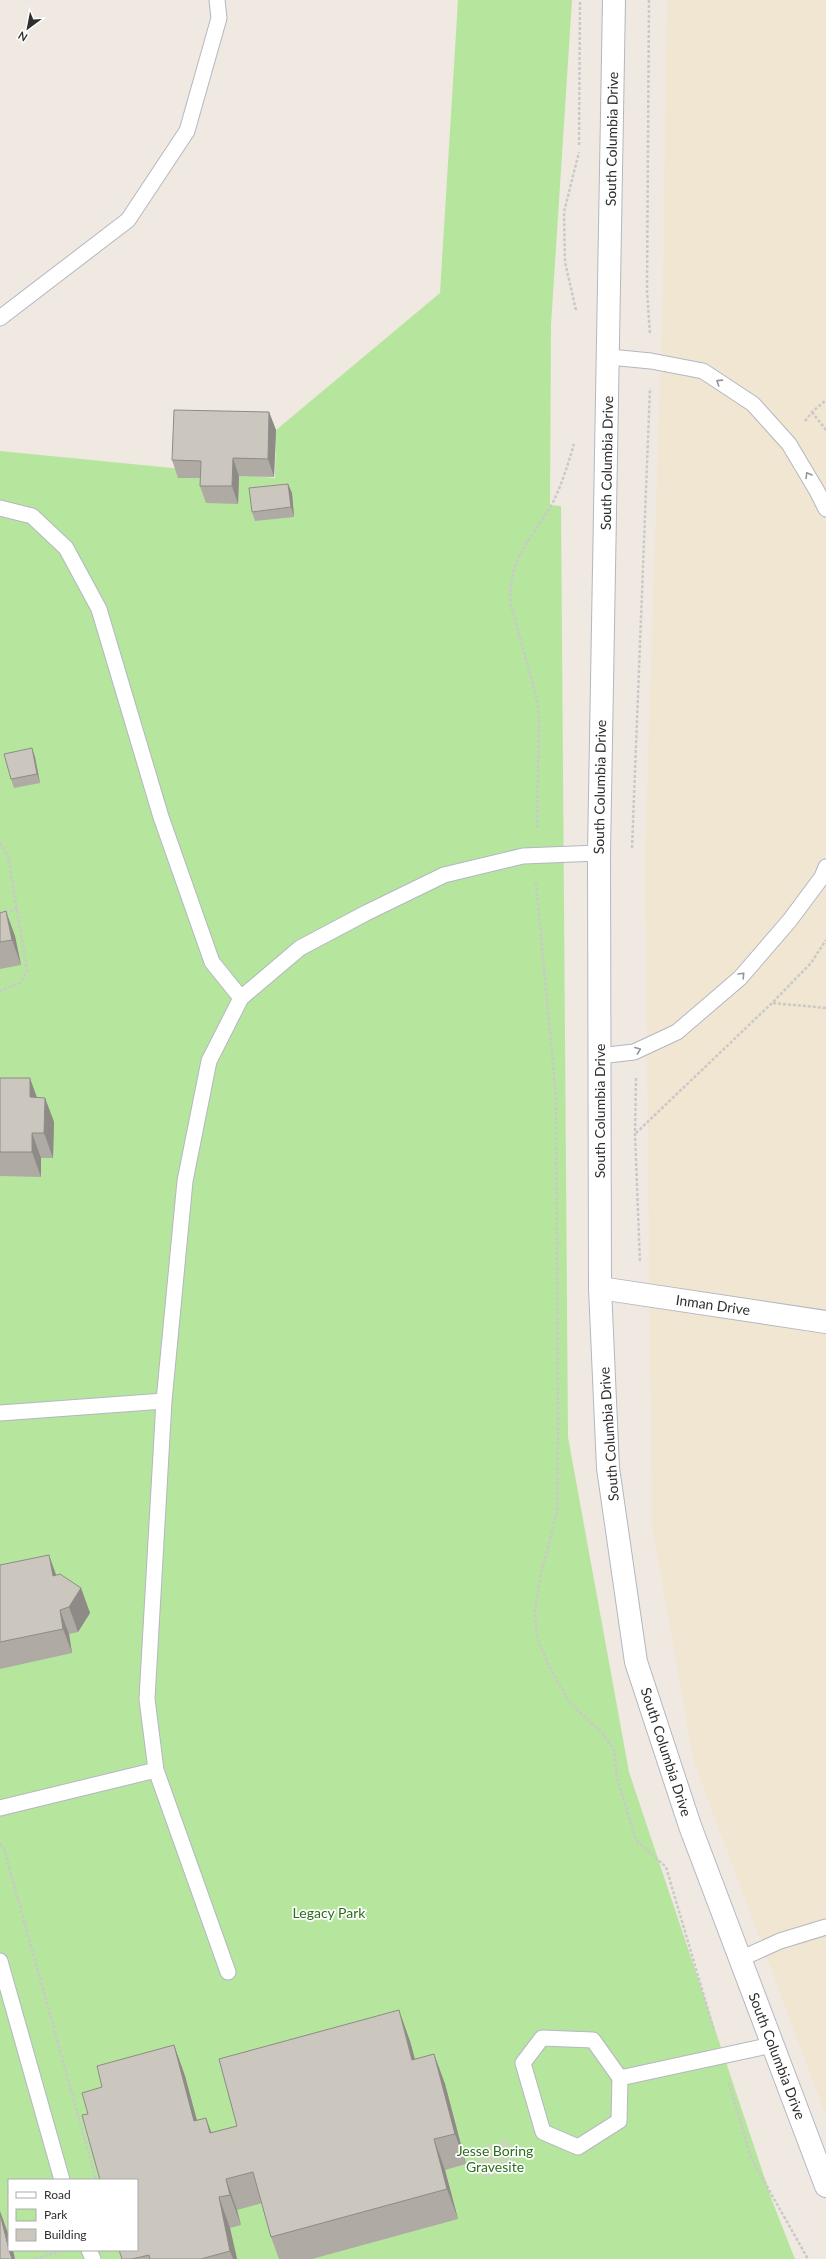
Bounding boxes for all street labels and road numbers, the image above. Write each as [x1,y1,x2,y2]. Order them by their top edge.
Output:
street label: South Columbia Drive [602,72,621,206]
street label: South Columbia Drive [597,396,616,530]
street label: South Columbia Drive [590,720,609,854]
street label: South Columbia Drive [591,1044,608,1178]
street label: Inman Drive [675,1291,751,1318]
street label: South Columbia Drive [595,1366,622,1502]
street label: South Columbia Drive [638,1685,695,1818]
street label: South Columbia Drive [745,1990,810,2122]

